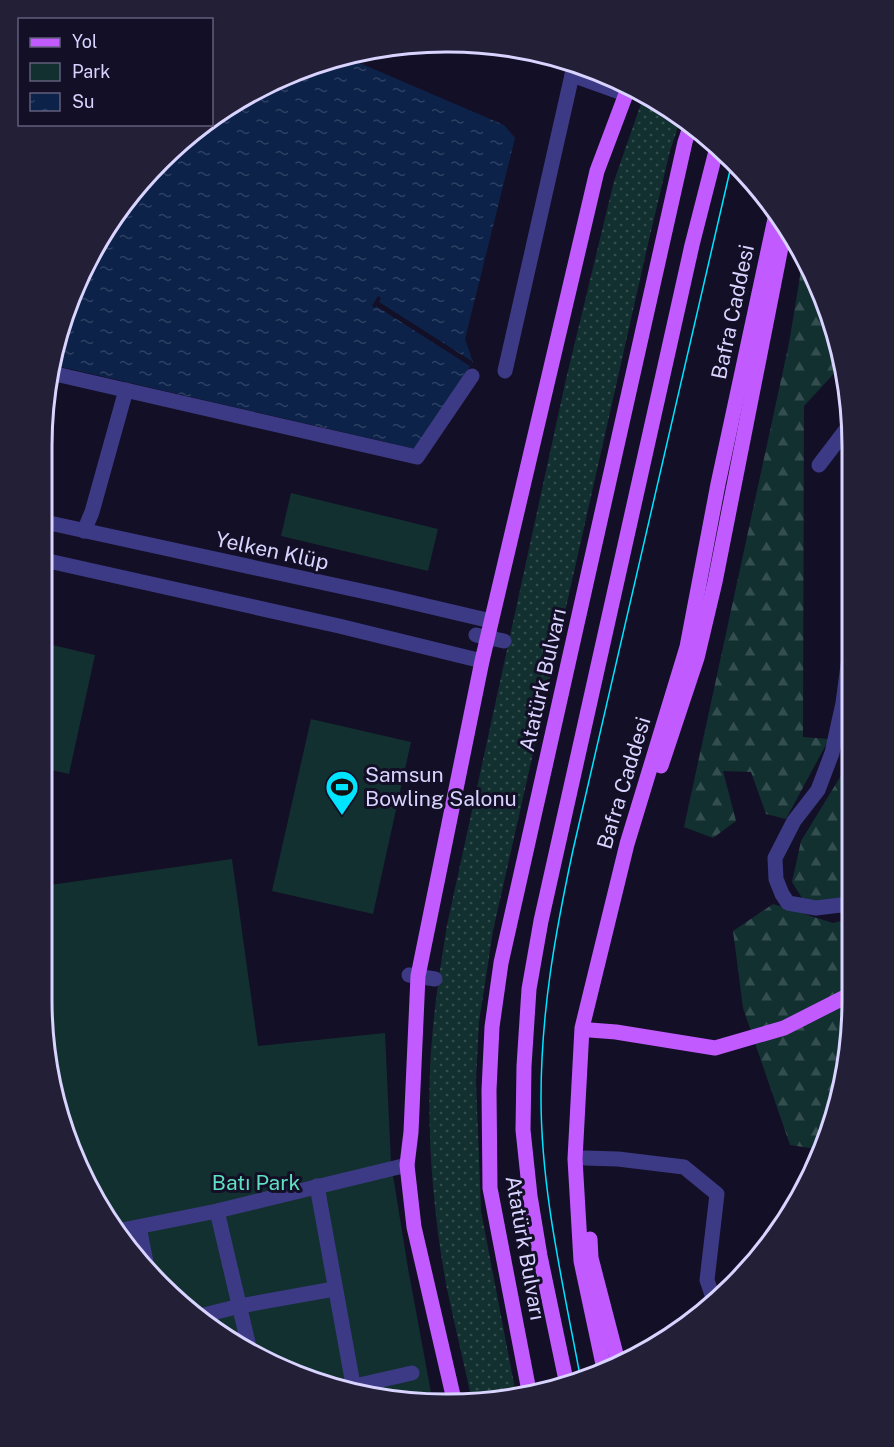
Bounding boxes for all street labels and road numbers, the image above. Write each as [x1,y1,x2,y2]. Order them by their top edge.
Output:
street label: Bafra Caddesi [706,242,759,381]
street label: Yelken Klüp [213,526,331,575]
street label: Atatürk Bulvarı [514,606,571,754]
street label: Bafra Caddesi [592,714,655,852]
street label: Atatürk Bulvarı [500,1174,550,1322]

